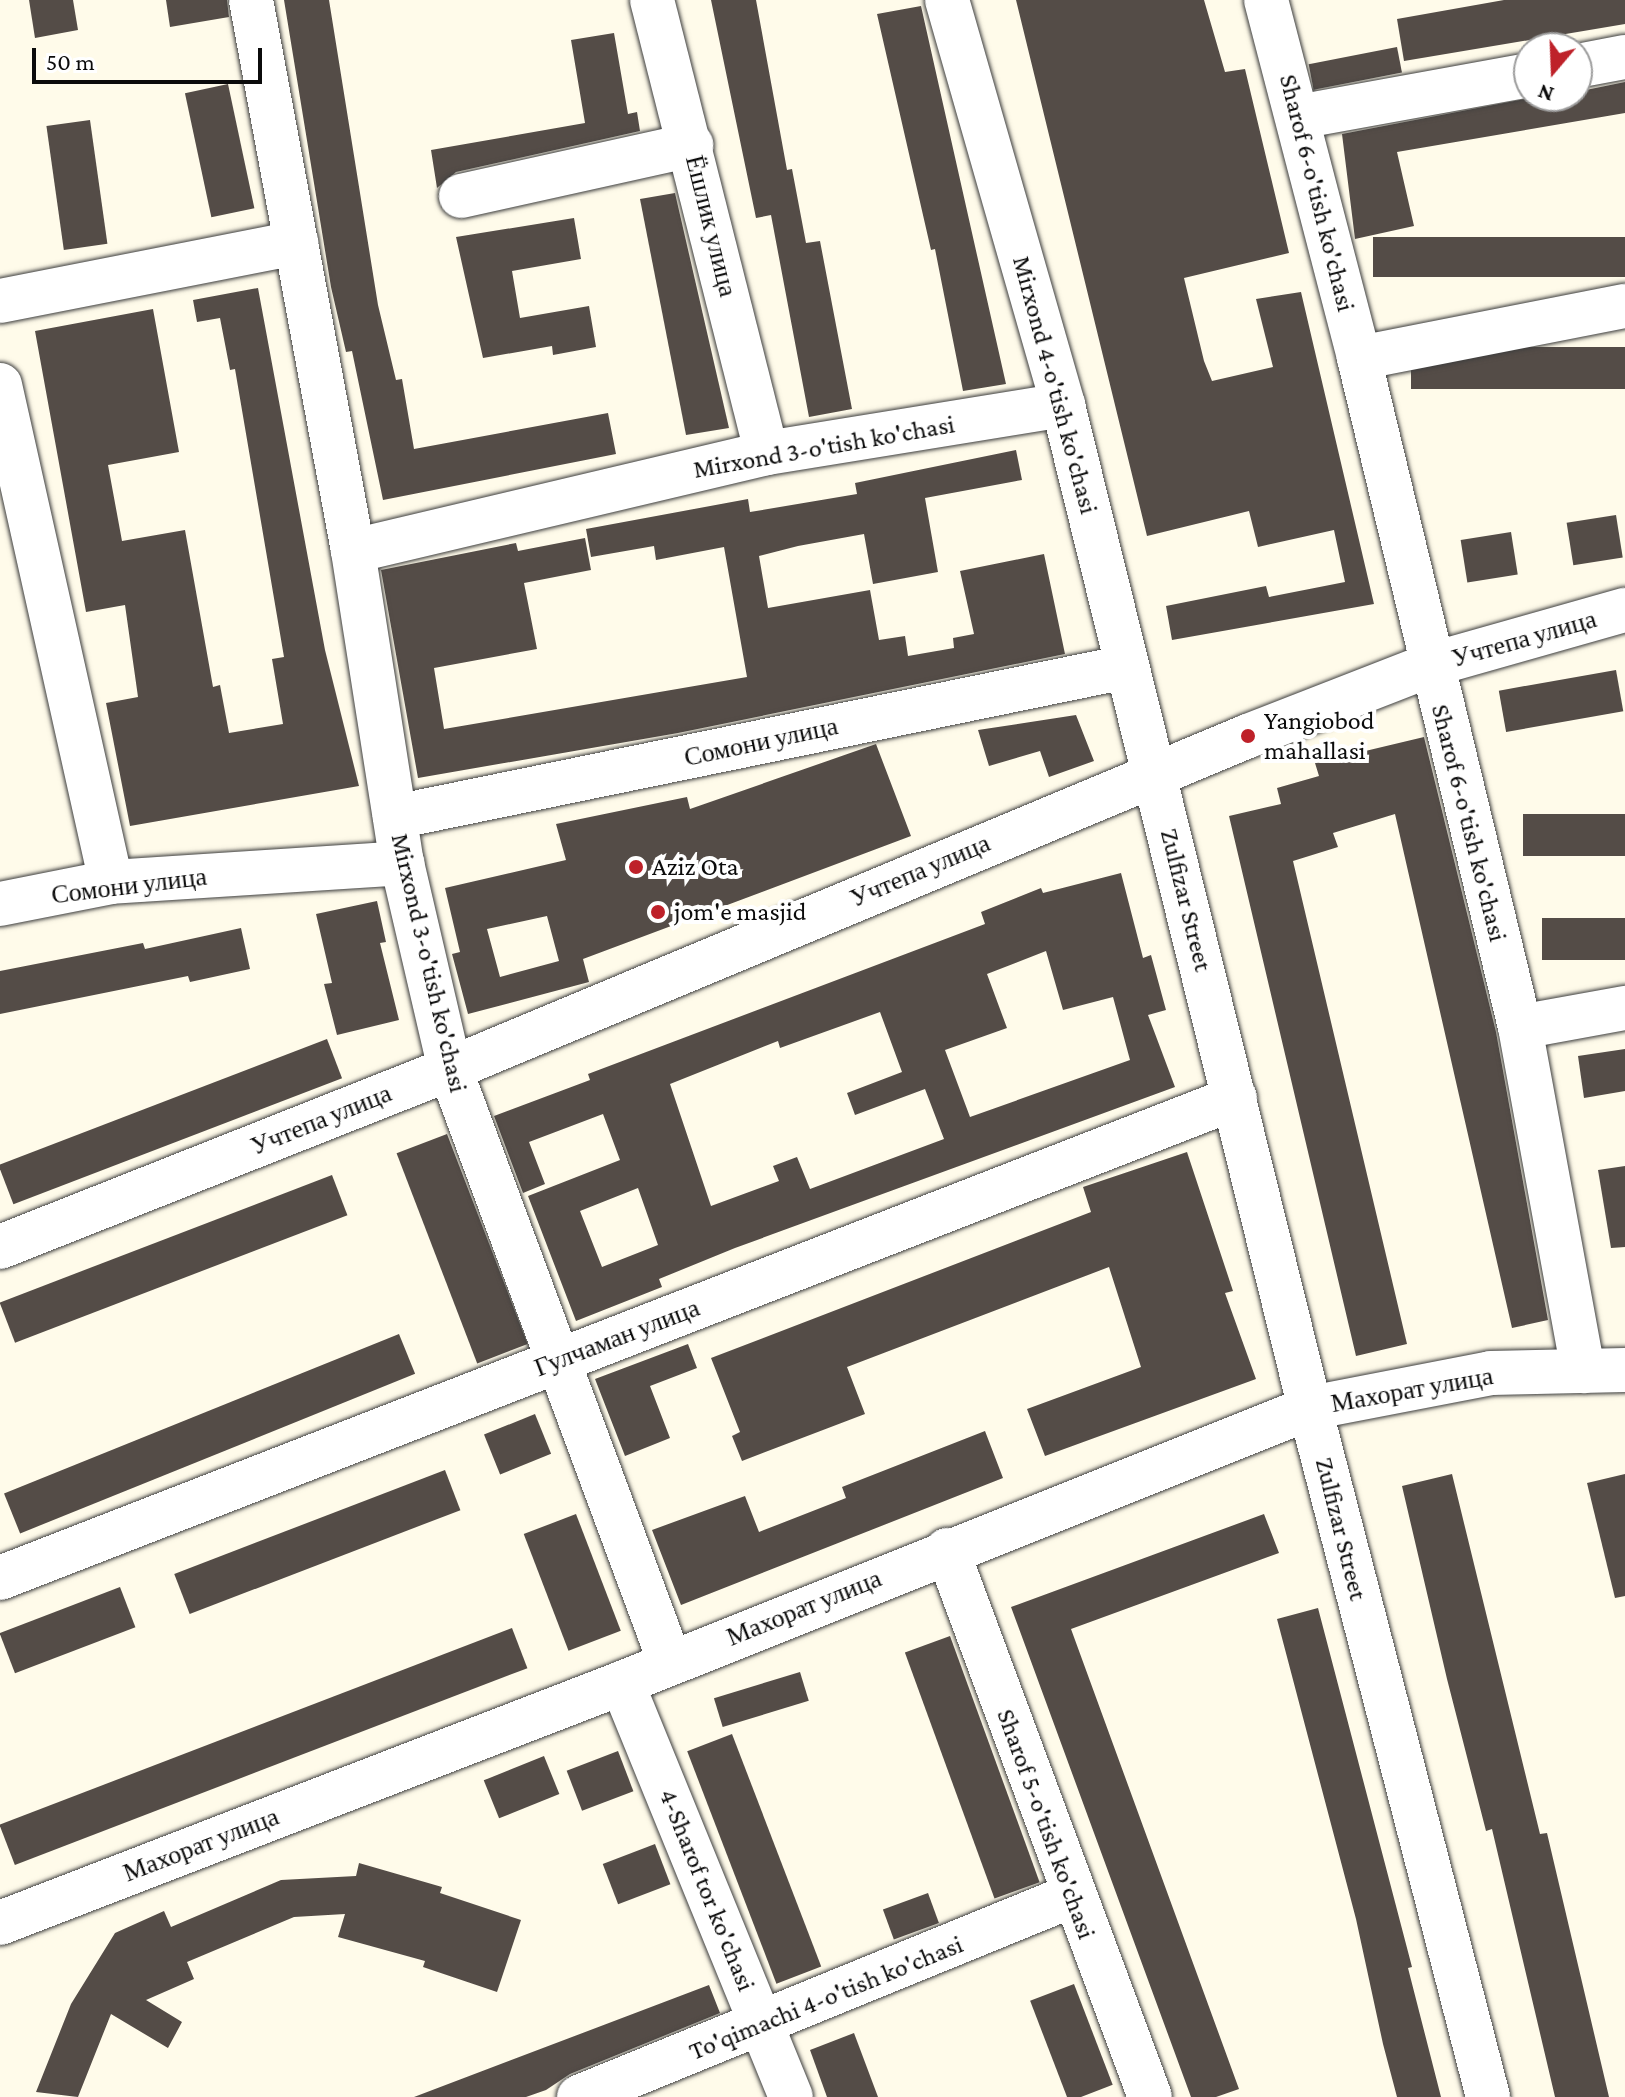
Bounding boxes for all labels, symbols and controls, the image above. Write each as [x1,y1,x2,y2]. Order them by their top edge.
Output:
scale bar [36,32,266,82]
north arrow [1513,32,1593,112]
text: 50 m [46,48,95,75]
street label: Sharof 6-o'tish ko'chasi [1272,71,1362,315]
text: N [1535,79,1557,108]
street label: Ёшлик улица [678,152,744,300]
street label: Mirxond 4-o'tish ko'chasi [1006,253,1104,517]
street label: Mirxond 3-o'tish ko'chasi [691,409,957,485]
street label: Учтепа улица [1448,603,1600,675]
street label: Sharof 6-o'tish ko'chasi [1424,701,1514,945]
place label: Yangiobod mahallasi [1264,705,1374,766]
street label: Сомони улица [681,711,841,773]
marker: Yangiobod mahallasi [1239,727,1257,745]
street label: Zulfizar Street [1153,825,1219,975]
street label: Учтепа улица [845,828,995,914]
street label: Mirxond 3-o'tish ko'chasi [384,830,474,1096]
place label: Aziz Ota [652,851,738,883]
marker: Aziz Ota [627,858,645,876]
street label: Сомони улица [50,861,208,911]
place label: jom'e masjid [674,896,807,928]
marker: jom'e masjid [649,903,667,921]
street label: Учтепа улица [246,1078,396,1162]
street label: Гулчаман улица [530,1292,704,1384]
street label: Махорат улица [1329,1360,1495,1420]
street label: Zulfizar Street [1308,1454,1374,1604]
street label: Махорат улица [722,1563,886,1653]
street label: Sharof 5-o'tish ko'chasi [990,1705,1102,1943]
street label: 4-Sharof tor ko'chasi [652,1784,762,1996]
street label: Махорат улица [119,1801,283,1889]
street label: To'qimachi 4-o'tish ko'chasi [685,1929,967,2067]

